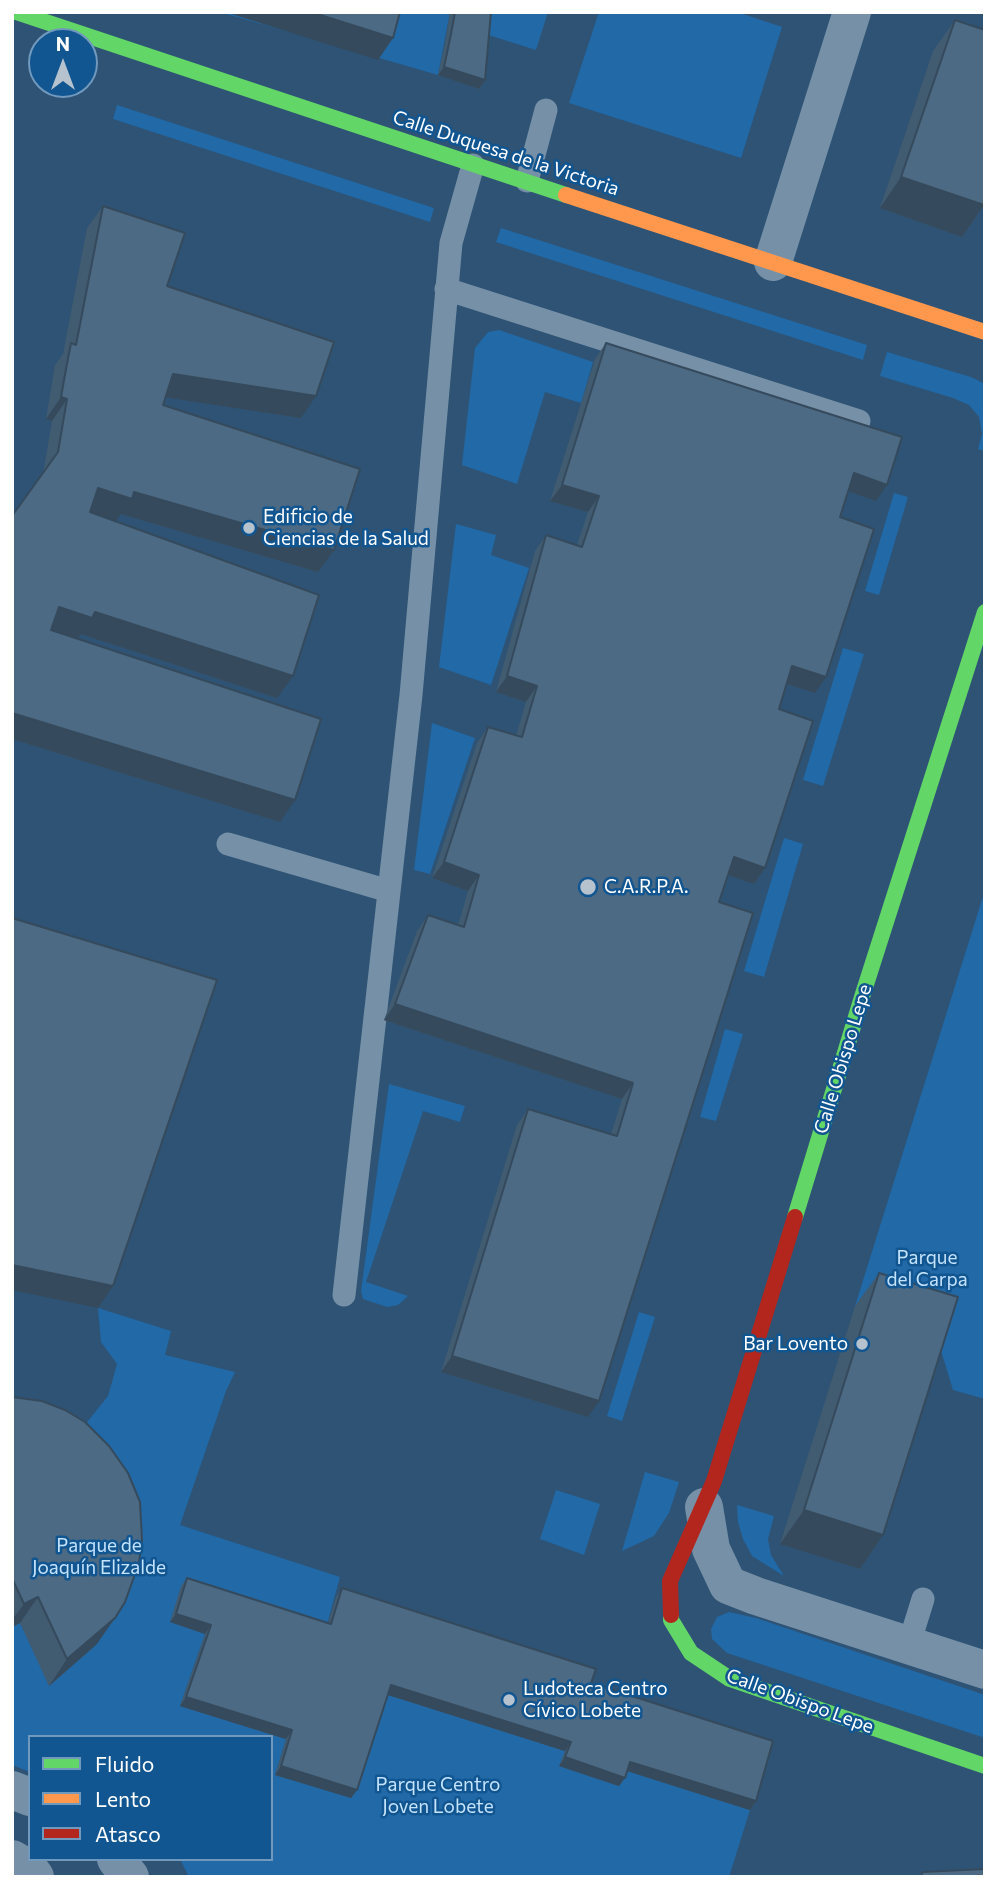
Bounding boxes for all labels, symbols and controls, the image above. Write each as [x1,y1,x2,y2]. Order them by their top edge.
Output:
north arrow [28,28,98,98]
text: N [56,32,70,55]
street label: Calle Duquesa de la Victoria [390,106,622,200]
place label: Edificio de Ciencias de la Salud [263,506,429,550]
marker: Edificio de Ciencias de la Salud [241,520,257,536]
place label: C.A.R.P.A. [604,876,688,898]
marker: C.A.R.P.A. [578,877,598,897]
street label: Calle Obispo Lepe [809,982,877,1136]
park label: Parque del Carpa [886,1247,968,1291]
place label: Bar Lovento [743,1333,848,1355]
marker: Bar Lovento [854,1336,870,1352]
park label: Parque de Joaquín Elizalde [32,1535,166,1579]
street label: Calle Obispo Lepe [723,1664,877,1738]
place label: Ludoteca Centro Cívico Lobete [523,1678,668,1722]
marker: Ludoteca Centro Cívico Lobete [501,1692,517,1708]
legend [28,1735,273,1861]
text: Fluido [95,1751,154,1776]
park label: Parque Centro Joven Lobete [376,1774,500,1818]
text: Lento [95,1786,151,1811]
text: Atasco [95,1821,161,1846]

